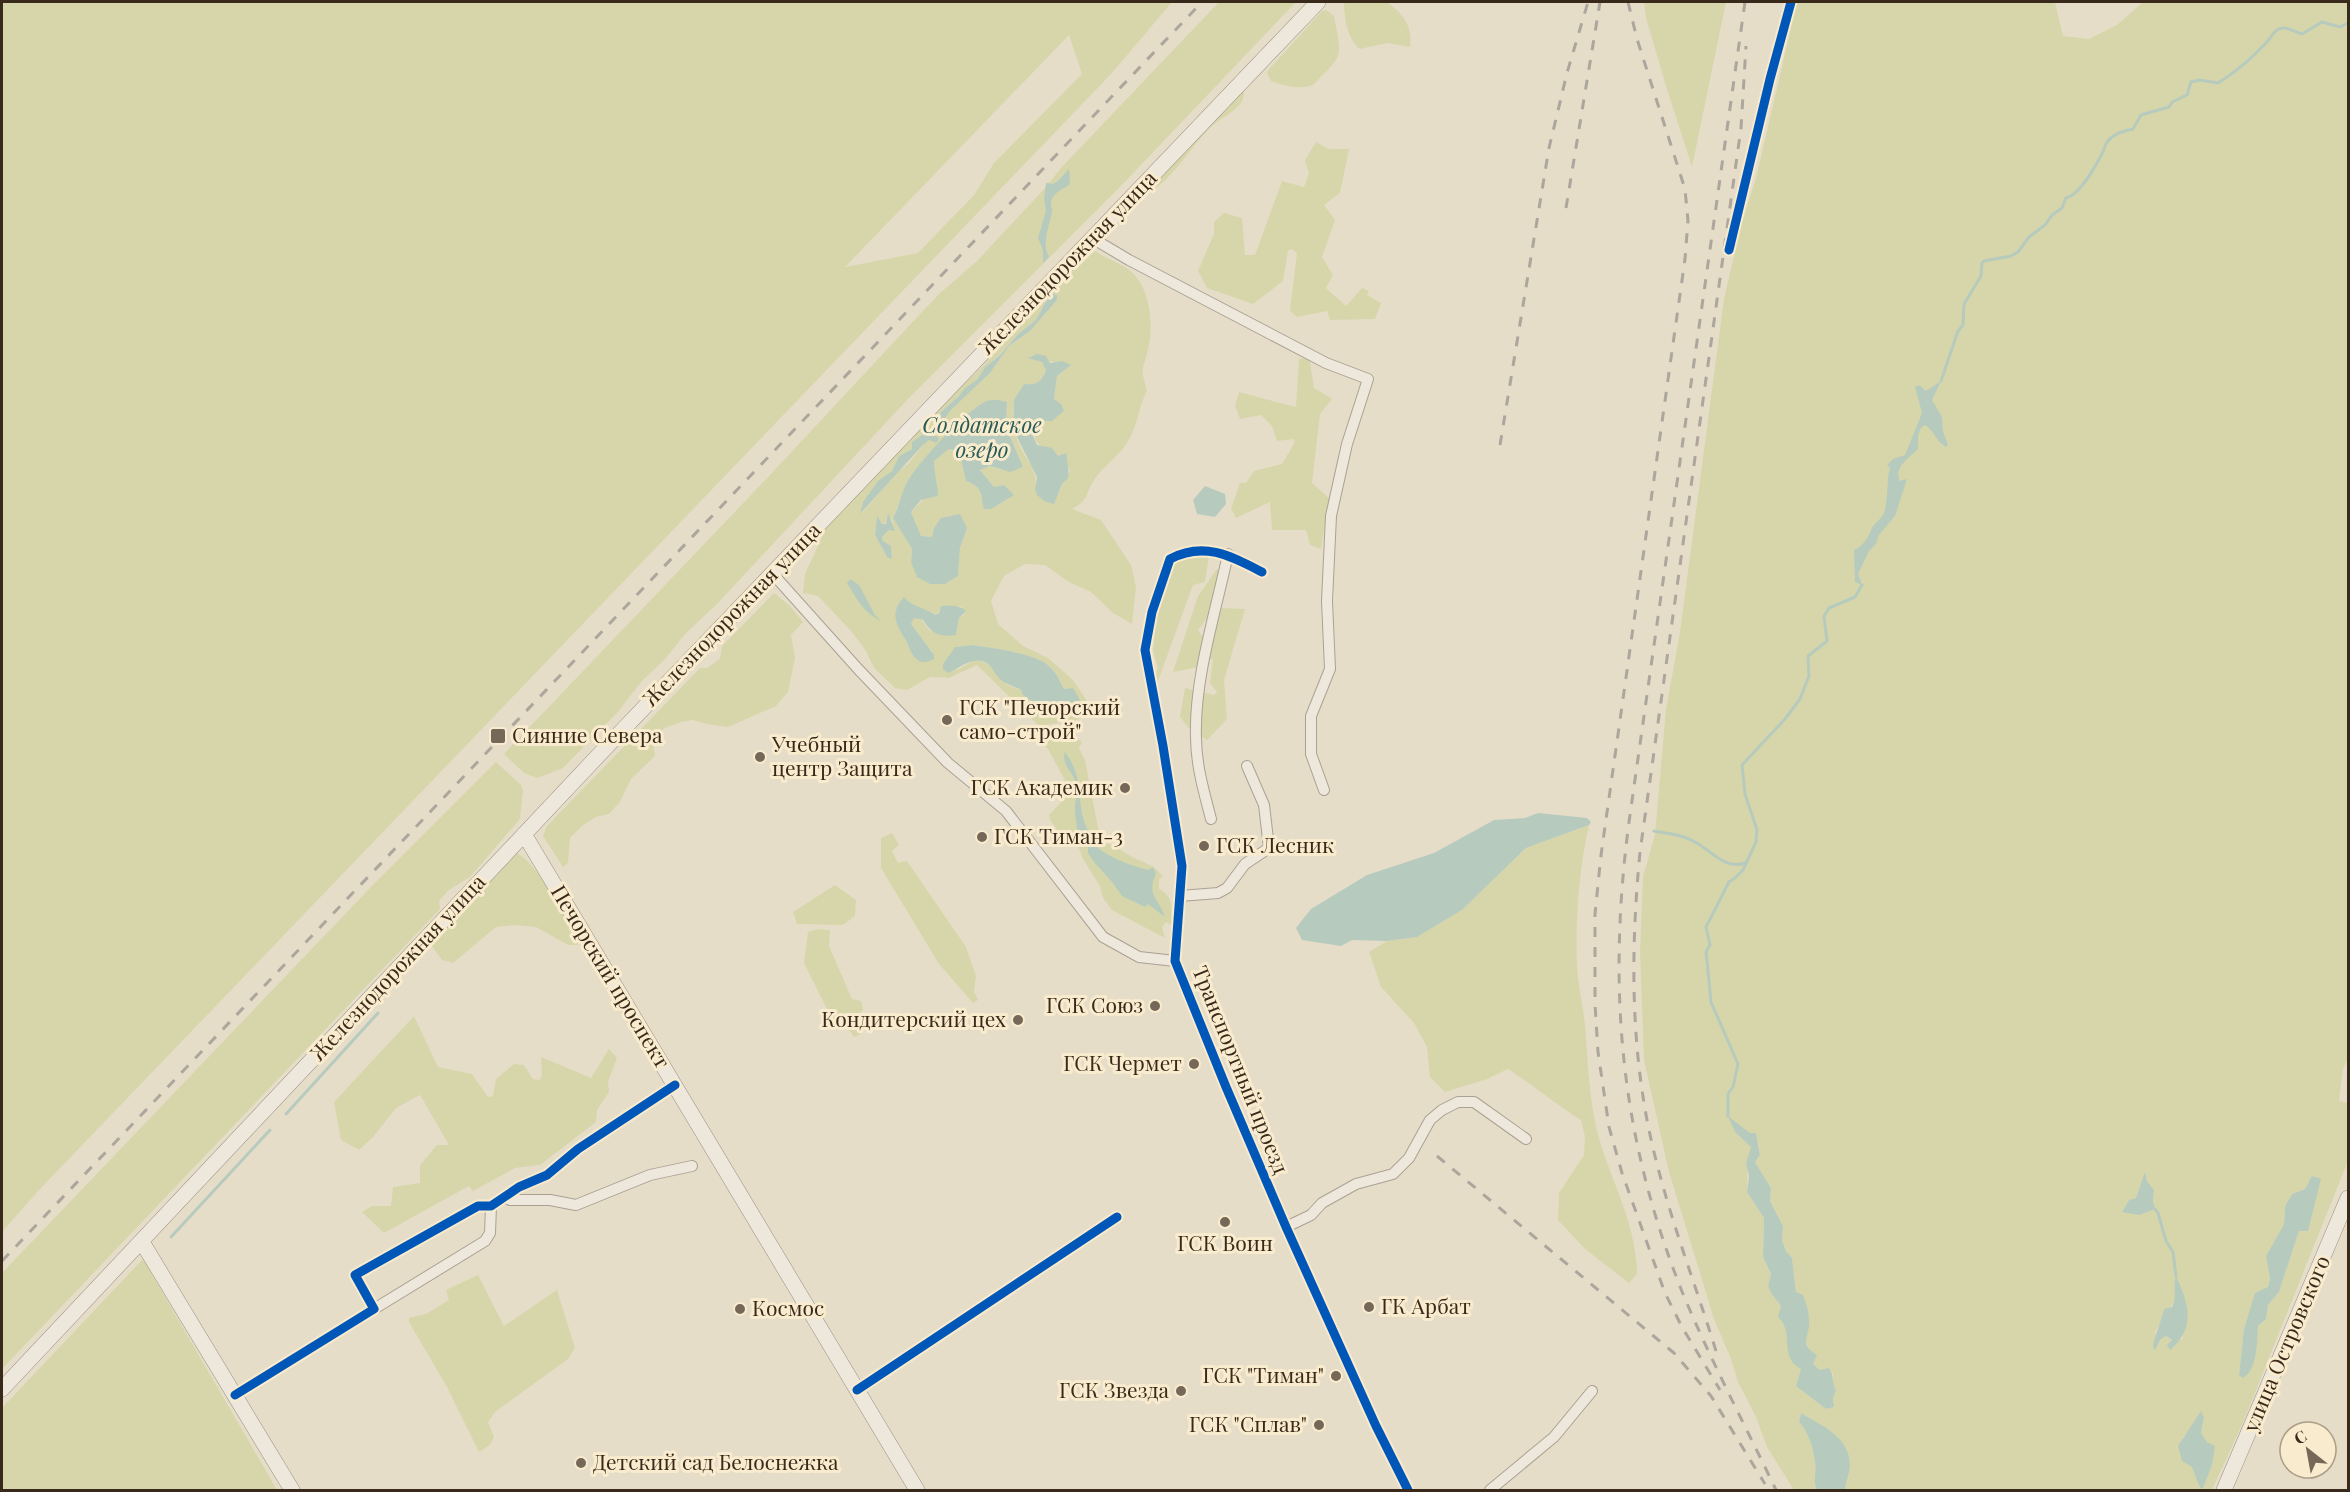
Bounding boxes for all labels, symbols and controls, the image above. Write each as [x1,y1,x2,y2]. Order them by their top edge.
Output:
street label: Железнодорожная улица [971,163,1162,360]
water label: Солдатское озеро [922,409,1042,464]
street label: Железнодорожная улица [635,515,826,712]
place label: ГСК "Печорский само-строй" [959,692,1120,744]
marker: ГСК "Печорский само-строй" [940,713,954,727]
place label: Сияние Севера [512,720,663,748]
marker: Сияние Севера [489,727,507,745]
place label: Учебный центр Защита [771,729,913,781]
marker: Учебный центр Защита [753,750,767,764]
place label: ГСК Академик [971,772,1113,800]
marker: ГСК Академик [1118,781,1132,795]
place label: ГСК Тиман-3 [994,821,1123,849]
marker: ГСК Тиман-3 [975,830,989,844]
place label: ГСК Лесник [1216,830,1334,858]
marker: ГСК Лесник [1197,839,1211,853]
street label: Железнодорожная улица [303,867,491,1066]
street label: Печорский проспект [546,879,678,1073]
street label: Транспортный проезд [1187,961,1296,1177]
place label: ГСК Союз [1046,990,1143,1018]
marker: ГСК Союз [1148,999,1162,1013]
place label: Кондитерский цех [821,1004,1006,1032]
marker: Кондитерский цех [1011,1013,1025,1027]
place label: ГСК Чермет [1063,1048,1182,1076]
marker: ГСК Чермет [1187,1057,1201,1071]
marker: ГСК Воин [1218,1215,1232,1229]
place label: ГСК Воин [1177,1228,1273,1256]
street label: улица Островского [2235,1251,2335,1437]
place label: ГК Арбат [1381,1291,1471,1319]
place label: Космос [752,1293,824,1321]
marker: ГК Арбат [1362,1300,1376,1314]
marker: Космос [733,1302,747,1316]
place label: ГСК "Тиман" [1202,1360,1324,1388]
marker: ГСК "Тиман" [1329,1369,1343,1383]
place label: ГСК Звезда [1059,1375,1170,1403]
marker: ГСК Звезда [1174,1384,1188,1398]
place label: ГСК "Сплав" [1189,1409,1307,1437]
marker: ГСК "Сплав" [1312,1418,1326,1432]
north arrow [2278,1420,2338,1480]
text: С [2290,1425,2310,1449]
place label: Детский сад Белоснежка [593,1447,839,1475]
marker: Детский сад Белоснежка [574,1456,588,1470]

